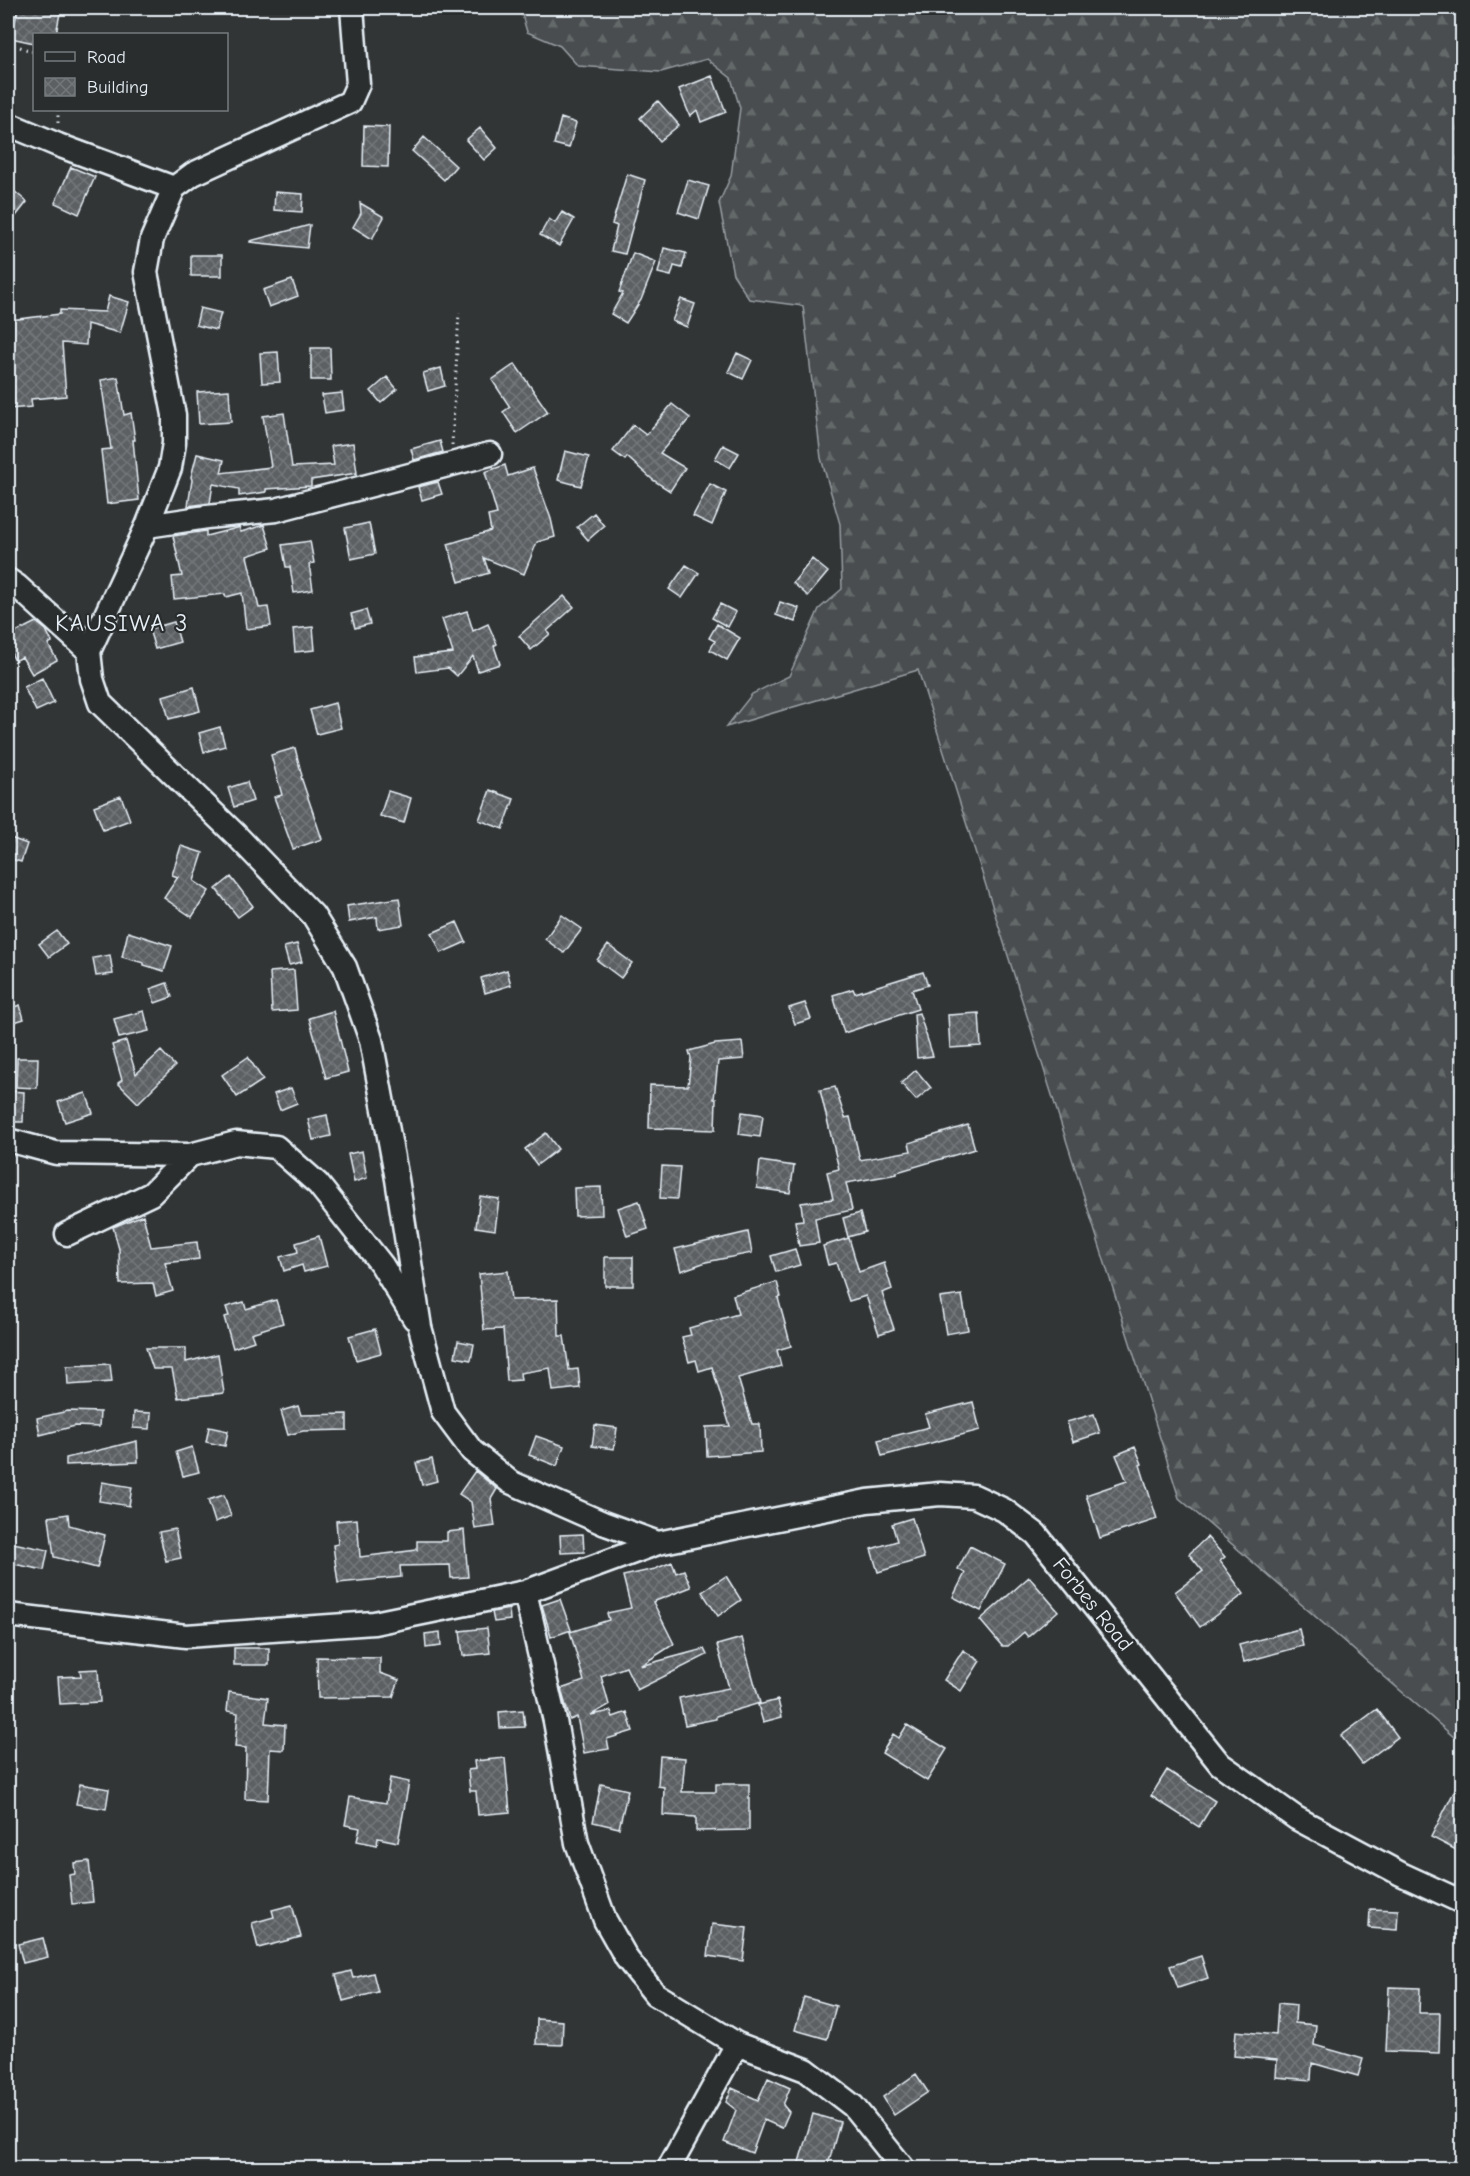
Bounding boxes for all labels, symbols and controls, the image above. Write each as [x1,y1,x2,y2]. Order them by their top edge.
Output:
legend [33,33,228,111]
text: Road [87,47,126,68]
text: Building [87,77,149,98]
district label: KAUSIWA 3 [55,609,189,637]
street label: Forbes Road [1048,1552,1138,1656]

